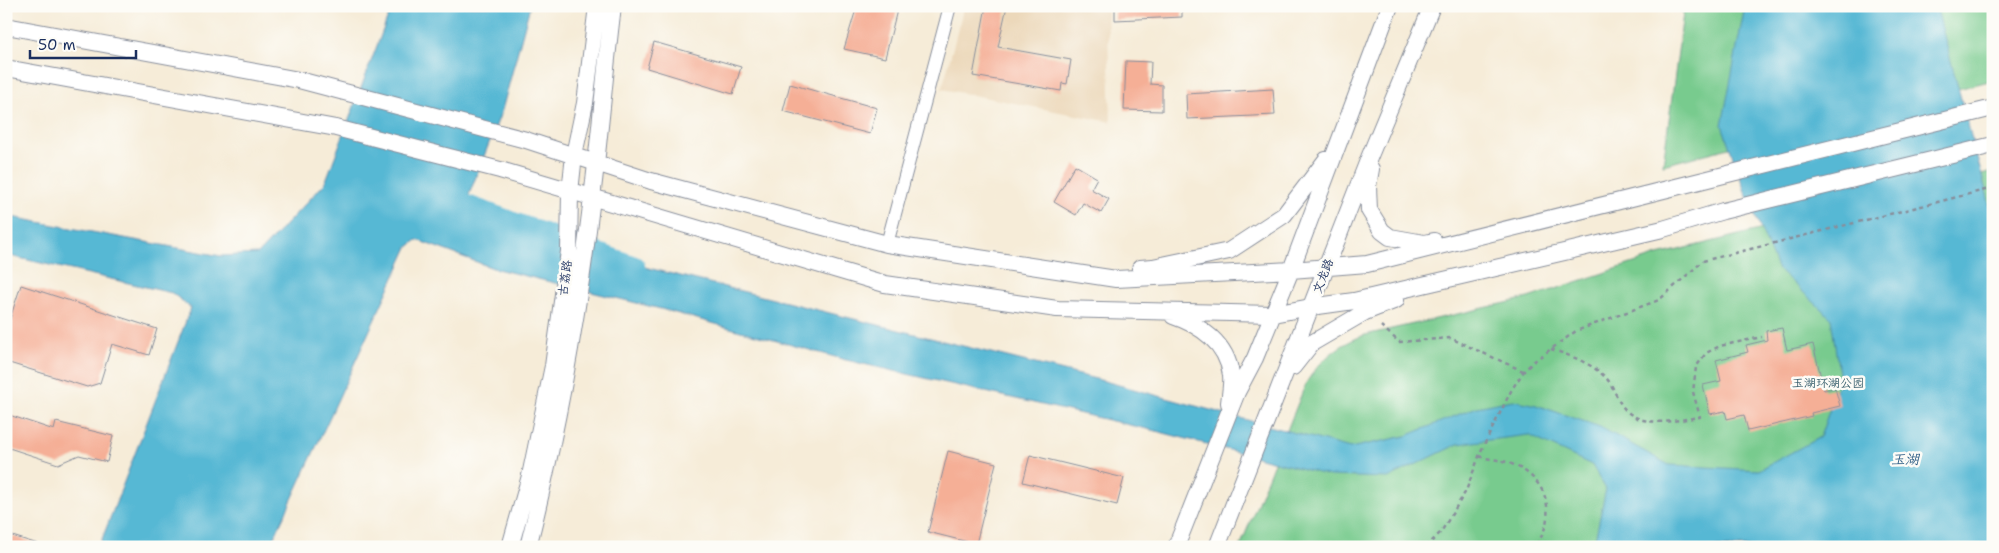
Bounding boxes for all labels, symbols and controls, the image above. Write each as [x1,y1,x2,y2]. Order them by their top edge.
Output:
scale bar [30,28,136,60]
text: 50 m [38,35,76,55]
street label: 文龙路 [1309,256,1337,296]
street label: 古荔路 [555,259,575,297]
park label: 玉湖环湖公园 [1792,375,1864,391]
water label: 玉湖 [1891,450,1921,468]

